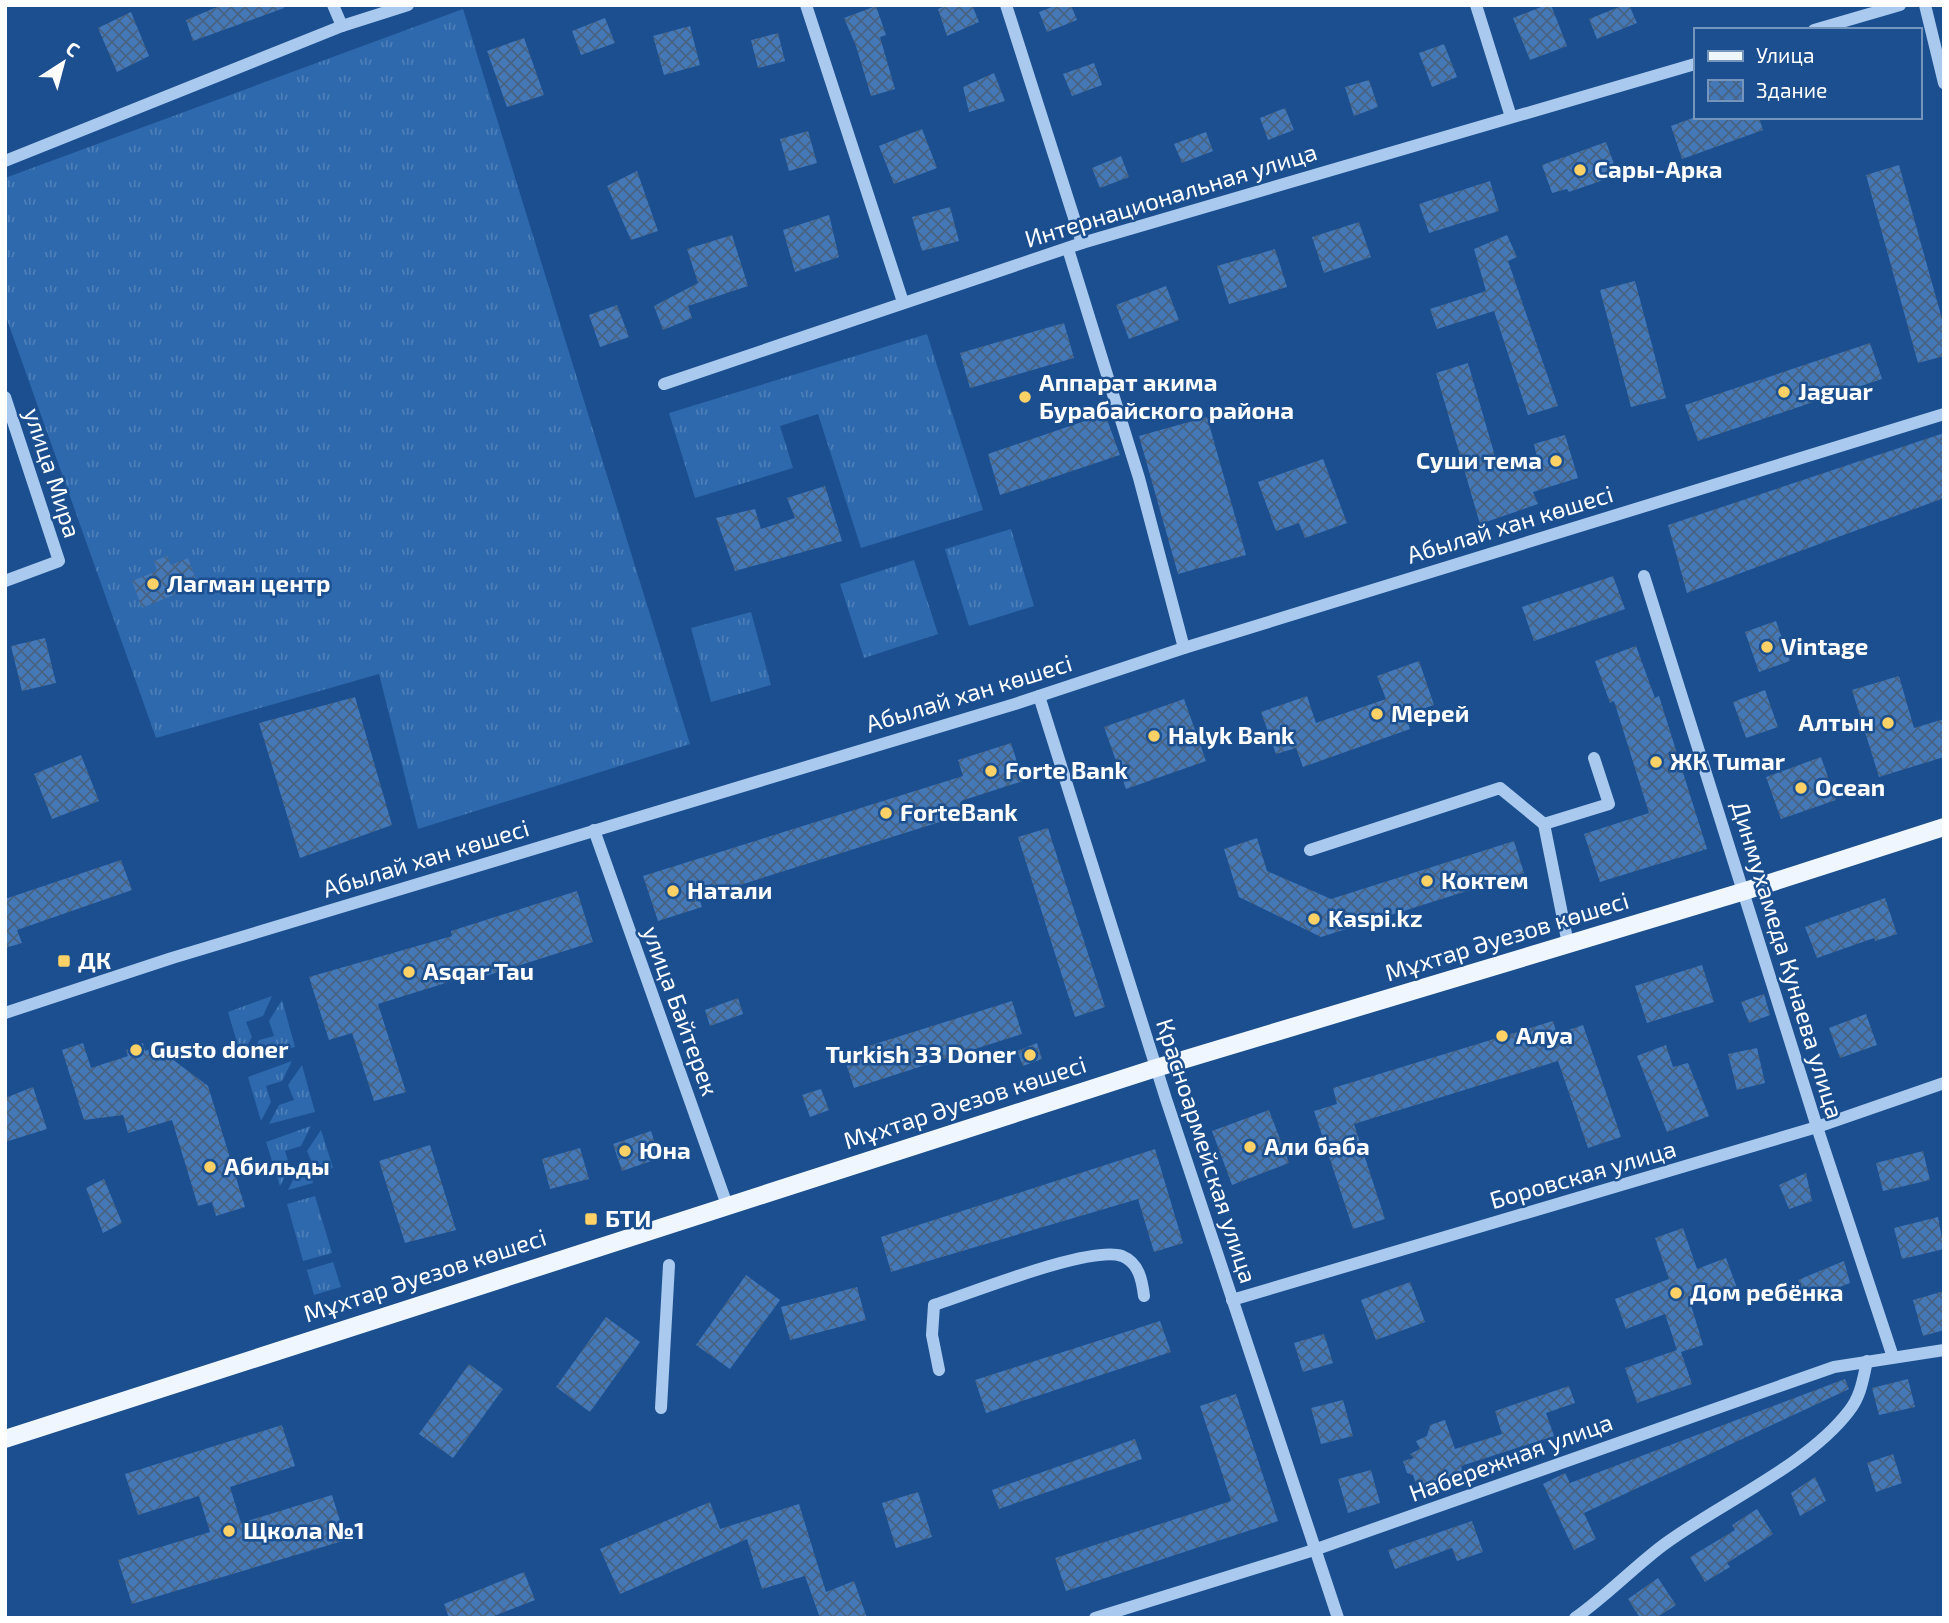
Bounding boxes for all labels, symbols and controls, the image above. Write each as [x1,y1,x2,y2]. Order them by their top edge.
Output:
north arrow [28,28,98,98]
legend [1694,28,1921,119]
text: С [62,36,85,61]
text: Улица [1756,42,1815,67]
text: Здание [1756,77,1827,102]
street label: Интернациональная улица [1021,136,1320,254]
place label: Сары-Арка [1594,154,1723,183]
marker: Сары-Арка [1572,162,1588,178]
place label: Аппарат акима Бурабайского района [1039,367,1294,424]
place label: Jaguar [1798,376,1873,405]
marker: Jaguar [1776,384,1792,400]
marker: Аппарат акима Бурабайского района [1017,389,1033,405]
street label: улица Мира [18,404,88,541]
place label: Суши тема [1416,445,1542,474]
marker: Суши тема [1548,453,1564,469]
street label: Абылай хан көшесі [1403,478,1616,569]
place label: Лагман центр [167,568,331,597]
marker: Лагман центр [145,576,161,592]
place label: Vintage [1781,631,1868,660]
marker: Vintage [1759,639,1775,655]
street label: Абылай хан көшесі [862,647,1075,738]
place label: Мерей [1391,698,1469,727]
marker: Мерей [1369,706,1385,722]
place label: Алтын [1798,707,1874,736]
marker: Алтын [1880,715,1896,731]
place label: Halyk Bank [1168,720,1295,749]
marker: Halyk Bank [1146,728,1162,744]
place label: ЖК Tumar [1670,746,1786,775]
marker: ЖК Tumar [1648,754,1664,770]
place label: Forte Bank [1005,755,1128,784]
marker: Forte Bank [983,763,999,779]
place label: Ocean [1815,772,1885,801]
marker: Ocean [1793,780,1809,796]
place label: ForteBank [900,797,1018,826]
street label: Динмухамеда Кунаева улица [1725,797,1851,1122]
marker: ForteBank [878,805,894,821]
street label: Абылай хан көшесі [319,812,532,903]
place label: Коктем [1441,865,1529,894]
marker: Коктем [1419,873,1435,889]
place label: Натали [687,875,772,904]
marker: Натали [665,883,681,899]
street label: Мұхтар Әуезов көшесі [1381,885,1632,987]
place label: Kaspi.kz [1328,903,1423,932]
marker: Kaspi.kz [1306,911,1322,927]
street label: улица Байтерек [636,922,726,1100]
place label: ДК [78,945,111,974]
marker: ДК [56,953,72,969]
place label: Asqar Tau [423,956,534,985]
marker: Asqar Tau [401,964,417,980]
street label: Красноармейская улица [1150,1015,1264,1287]
place label: Алуа [1516,1020,1573,1049]
marker: Алуа [1494,1028,1510,1044]
place label: Gusto doner [150,1034,289,1063]
place label: Turkish 33 Doner [825,1039,1017,1068]
marker: Gusto doner [128,1042,144,1058]
marker: Turkish 33 Doner [1022,1047,1038,1063]
street label: Мұхтар Әуезов көшесі [840,1049,1090,1155]
place label: Али баба [1264,1131,1370,1160]
street label: Боровская улица [1486,1133,1679,1215]
place label: Юна [639,1135,691,1164]
marker: Али баба [1242,1139,1258,1155]
marker: Юна [617,1143,633,1159]
place label: Абильды [224,1151,330,1180]
marker: Абильды [202,1159,218,1175]
place label: БТИ [605,1203,651,1232]
marker: БТИ [583,1211,599,1227]
street label: Мұхтар Әуезов көшесі [300,1222,550,1328]
place label: Дом ребёнка [1690,1277,1844,1306]
marker: Дом ребёнка [1668,1285,1684,1301]
street label: Набережная улица [1405,1406,1617,1508]
place label: Щкола №1 [243,1515,365,1544]
marker: Щкола №1 [221,1523,237,1539]

